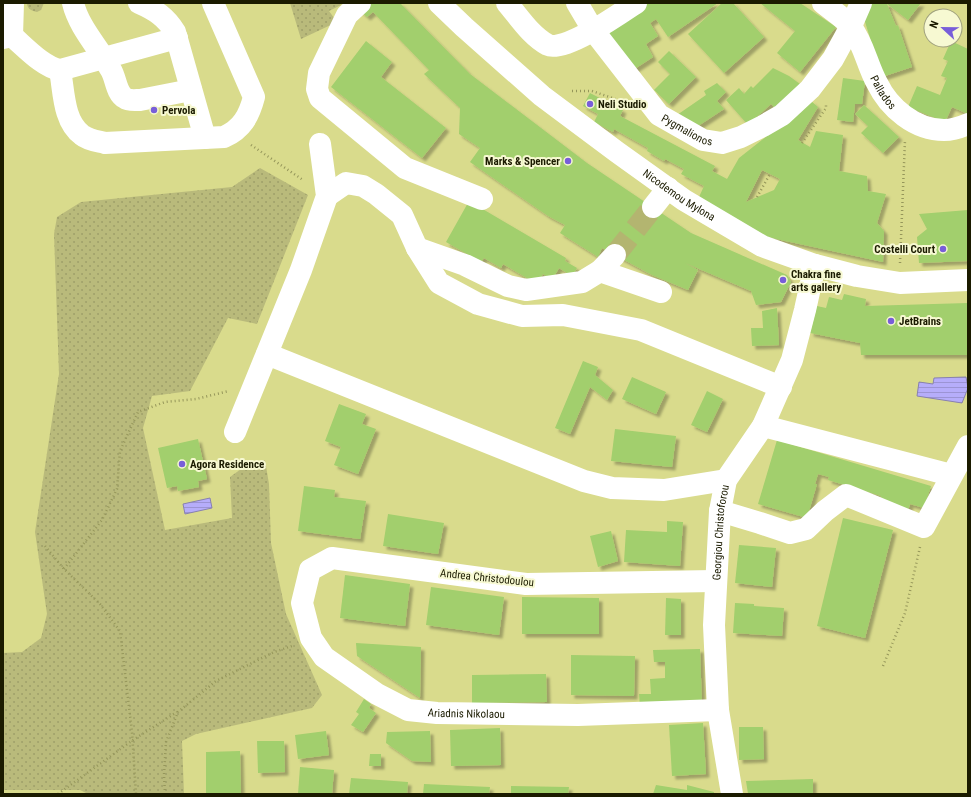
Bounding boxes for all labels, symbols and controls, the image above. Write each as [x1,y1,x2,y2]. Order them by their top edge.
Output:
north arrow [923,8,963,48]
text: N [927,19,942,30]
street label: Pallados [868,73,899,112]
place label: Neli Studio [598,98,647,111]
marker: Neli Studio [585,99,595,109]
place label: Pervola [162,104,195,117]
marker: Pervola [149,105,159,115]
street label: Pygmalionos [659,111,713,148]
place label: Marks & Spencer [485,155,560,168]
marker: Marks & Spencer [563,156,573,166]
street label: Nicodemou Mylona [641,166,718,223]
place label: Costelli Court [874,243,936,256]
marker: Costelli Court [938,244,948,254]
place label: Chakra fine arts gallery [791,268,841,294]
marker: Chakra fine arts gallery [778,275,788,285]
place label: JetBrains [899,315,941,328]
marker: JetBrains [886,316,896,326]
place label: Agora Residence [190,458,264,471]
marker: Agora Residence [177,459,187,469]
street label: Georgiou Christoforou [710,484,731,581]
street label: Andrea Christodoulou [440,567,534,589]
street label: Ariadnis Nikolaou [427,706,505,720]

